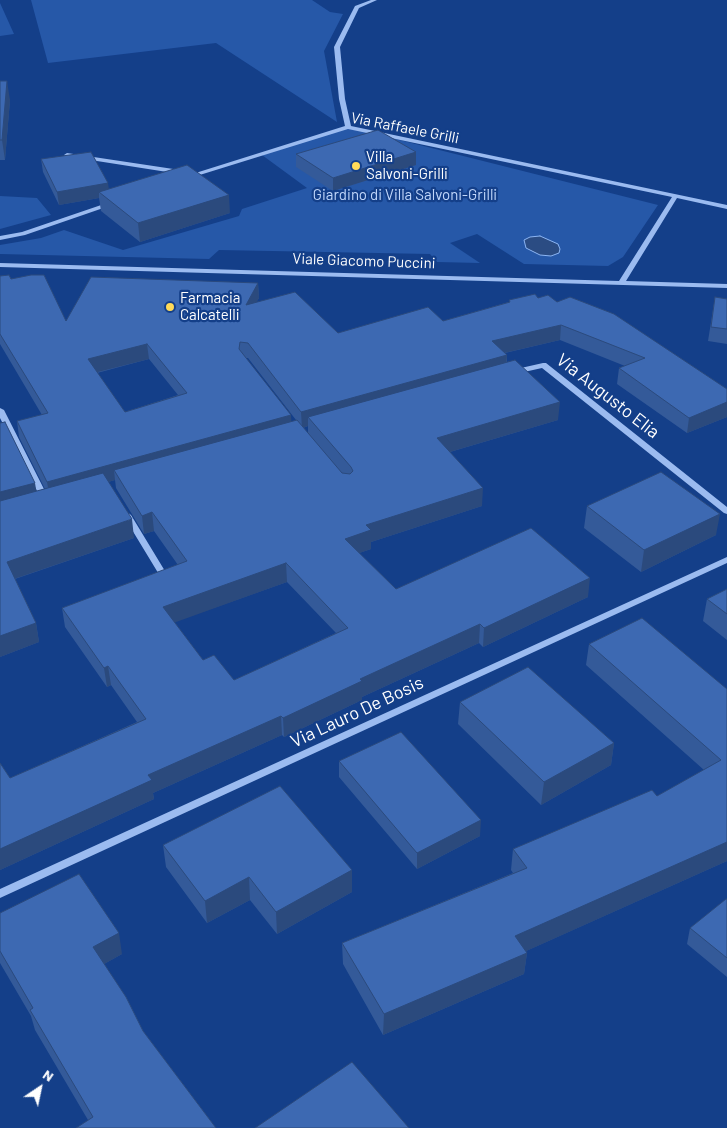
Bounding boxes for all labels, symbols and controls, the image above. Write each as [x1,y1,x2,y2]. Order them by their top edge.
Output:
street label: Via Raffaele Grilli [349,109,461,147]
place label: Villa Salvoni-Grilli [366,148,448,183]
marker: Villa Salvoni-Grilli [350,160,362,172]
park label: Giardino di Villa Salvoni-Grilli [313,186,497,204]
street label: Viale Giacomo Puccini [292,250,436,272]
place label: Farmacia Calcatelli [180,289,241,324]
marker: Farmacia Calcatelli [164,301,176,313]
street label: Via Augusto Elia [552,349,664,443]
street label: Via Lauro De Bosis [287,672,427,752]
north arrow [15,1063,65,1113]
text: N [40,1065,57,1085]

